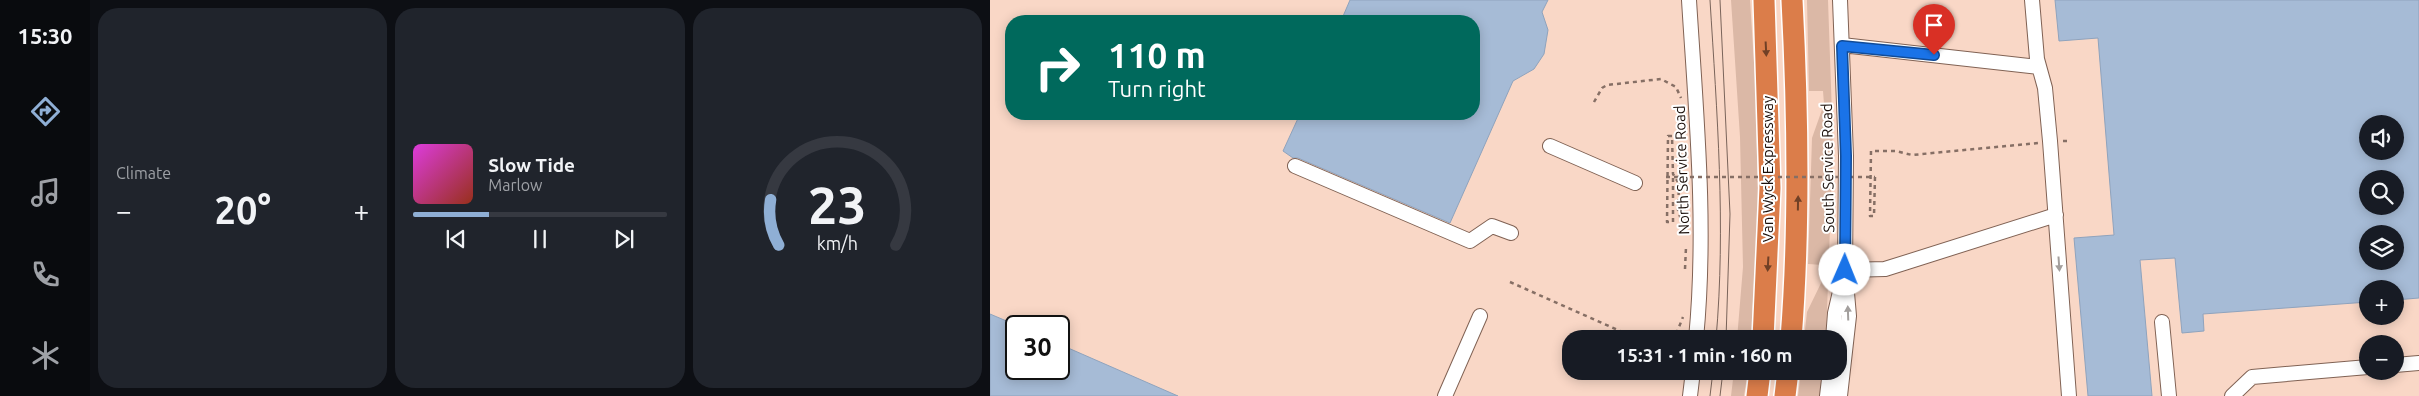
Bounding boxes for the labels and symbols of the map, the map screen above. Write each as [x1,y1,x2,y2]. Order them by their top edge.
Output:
pin [1913,4,1955,55]
one-way arrow [1763,41,1771,57]
street label: Van Wyck Expressway [1759,96,1776,242]
street label: South Service Road [1818,103,1837,233]
street label: North Service Road [1671,105,1692,235]
one-way arrow [1794,194,1802,210]
position arrow [1818,243,1870,295]
one-way arrow [1763,256,1771,272]
one-way arrow [2055,256,2063,272]
one-way arrow [1844,304,1852,320]
speed limit sign: 30 [1005,315,1070,380]

